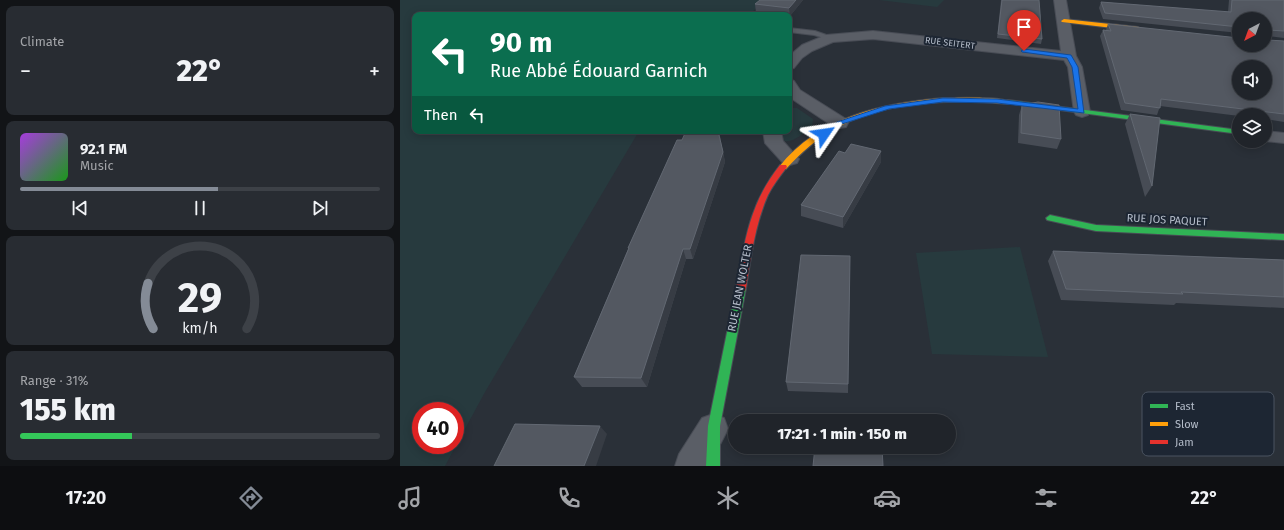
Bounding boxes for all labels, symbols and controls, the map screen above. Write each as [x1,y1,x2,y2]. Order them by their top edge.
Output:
pin [1007,10,1041,51]
north arrow [1232,12,1272,52]
map controls [1232,12,1272,148]
icon: arrive [1013,16,1035,38]
text: 90 m [490,26,552,59]
icon: left [424,28,476,80]
text: Climate [20,34,64,49]
street label: RUE SEITERT [924,35,976,51]
text: 22° [177,53,224,89]
text: − [20,58,31,85]
text: + [369,58,380,85]
text: Rue Abbé Édouard Garnich [490,60,708,82]
button: sound [1232,60,1272,100]
icon: left [466,104,488,126]
text: Then [424,106,458,124]
button: layers [1232,108,1272,148]
position arrow [803,113,845,155]
text: 92.1 FM [80,140,127,158]
text: Music [80,158,114,173]
icon: previous [69,197,91,219]
icon: pause [189,197,211,219]
icon: next [309,197,331,219]
street label: RUE JOS PAQUET [1126,211,1208,229]
street label: RUE JEAN WOLTER [725,243,755,332]
text: 29 [178,272,222,322]
text: km/h [182,319,218,336]
text: Range · 31% [20,373,89,388]
text: 155 km [20,392,116,428]
legend [1142,392,1274,456]
text: Fast [1175,400,1195,413]
speed limit sign: 40 [412,402,464,454]
text: Slow [1175,418,1199,431]
text: 17:21 · 1 min · 150 m [777,425,907,443]
text: Jam [1175,436,1194,449]
icon: directions [237,484,265,512]
icon: music [396,484,424,512]
icon: phone [555,484,583,512]
icon: climate [714,484,742,512]
icon: car [873,484,901,512]
icon: filters [1032,484,1060,512]
text: 17:20 [65,487,106,509]
text: 22° [1191,487,1219,509]

